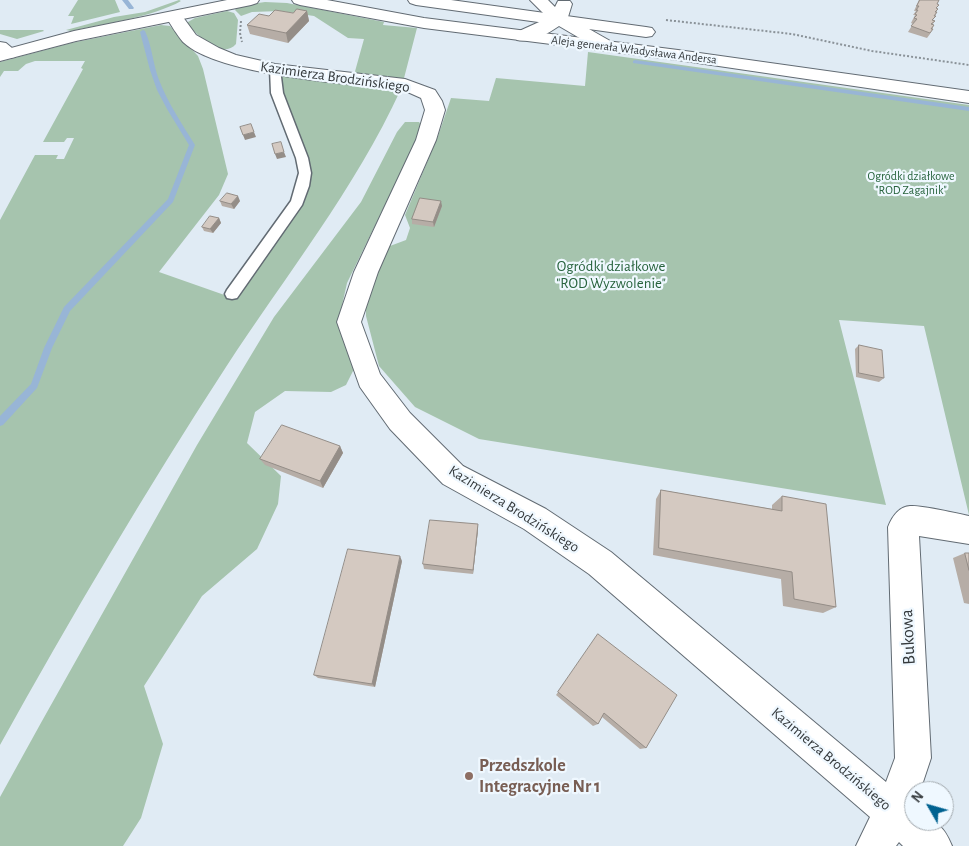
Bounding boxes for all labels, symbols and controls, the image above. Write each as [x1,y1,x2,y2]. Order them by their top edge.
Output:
street label: Aleja generała Władysława Andersa [550,33,718,67]
street label: Kazimierza Brodzińskiego [259,58,411,96]
park label: Ogródki działkowe "ROD Zagajnik" [868,169,954,197]
park label: Ogródki działkowe "ROD Wyzwolenie" [556,257,666,292]
street label: Kazimierza Brodzińskiego [445,461,583,557]
street label: Bukowa [896,609,920,665]
street label: Kazimierza Brodzińskiego [768,704,894,814]
place label: Przedszkole Integracyjne Nr 1 [479,755,600,798]
marker: Przedszkole Integracyjne Nr 1 [463,770,475,782]
north arrow [904,781,954,831]
text: N [909,789,926,806]

